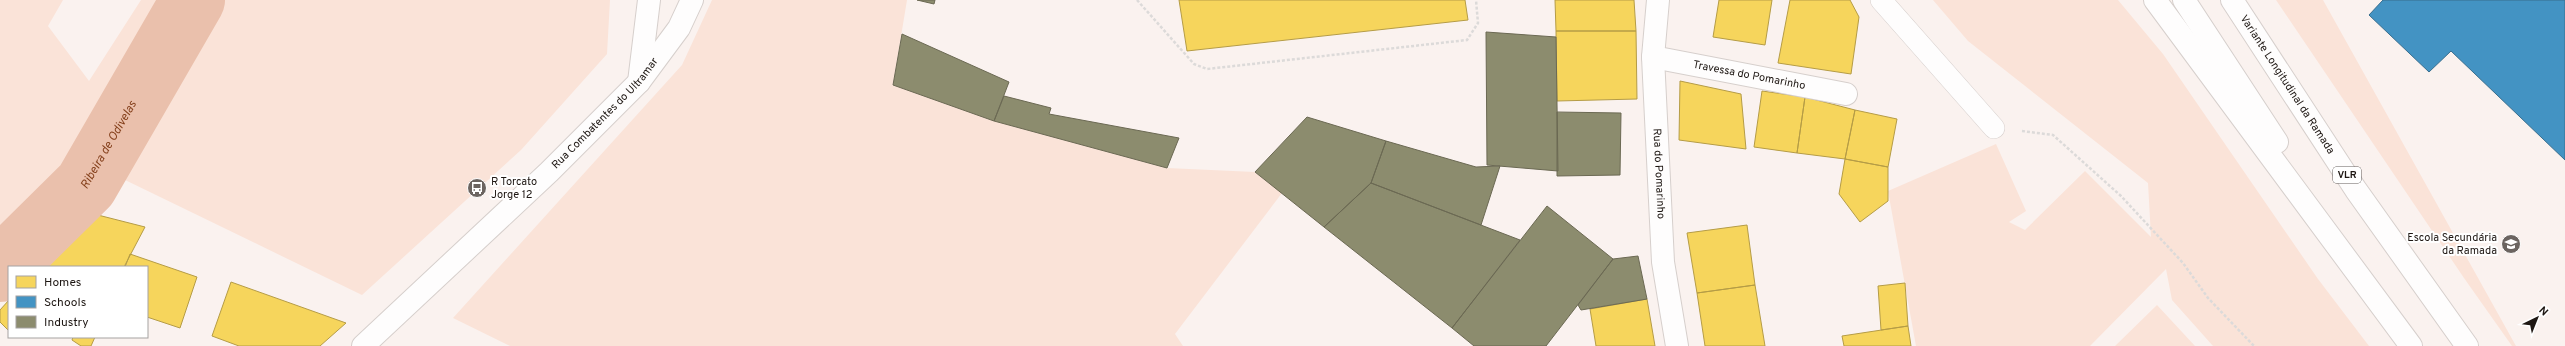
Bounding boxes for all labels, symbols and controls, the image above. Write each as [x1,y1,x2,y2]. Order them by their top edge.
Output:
street label: Variante Longitudinal da Ramada [2237,12,2338,157]
street label: Rua Combatentes do Ultramar [549,54,662,172]
street label: Travessa do Pomarinho [1692,58,1807,93]
water label: Ribeira de Odivelas [77,98,141,192]
street label: Rua do Pomarinho [1649,128,1668,219]
road number: VLR [2333,167,2361,183]
place label: R Torcato Jorge 12 [491,175,537,202]
bus stop icon: R Torcato Jorge 12 [466,177,488,199]
place label: Escola Secundária da Ramada [2407,231,2497,258]
school or university icon: Escola Secundária da Ramada [2500,233,2522,255]
legend [8,266,148,338]
text: Homes [44,275,81,291]
text: Schools [44,295,86,311]
north arrow [2517,298,2557,338]
text: N [2535,304,2551,319]
text: Industry [44,315,89,331]

